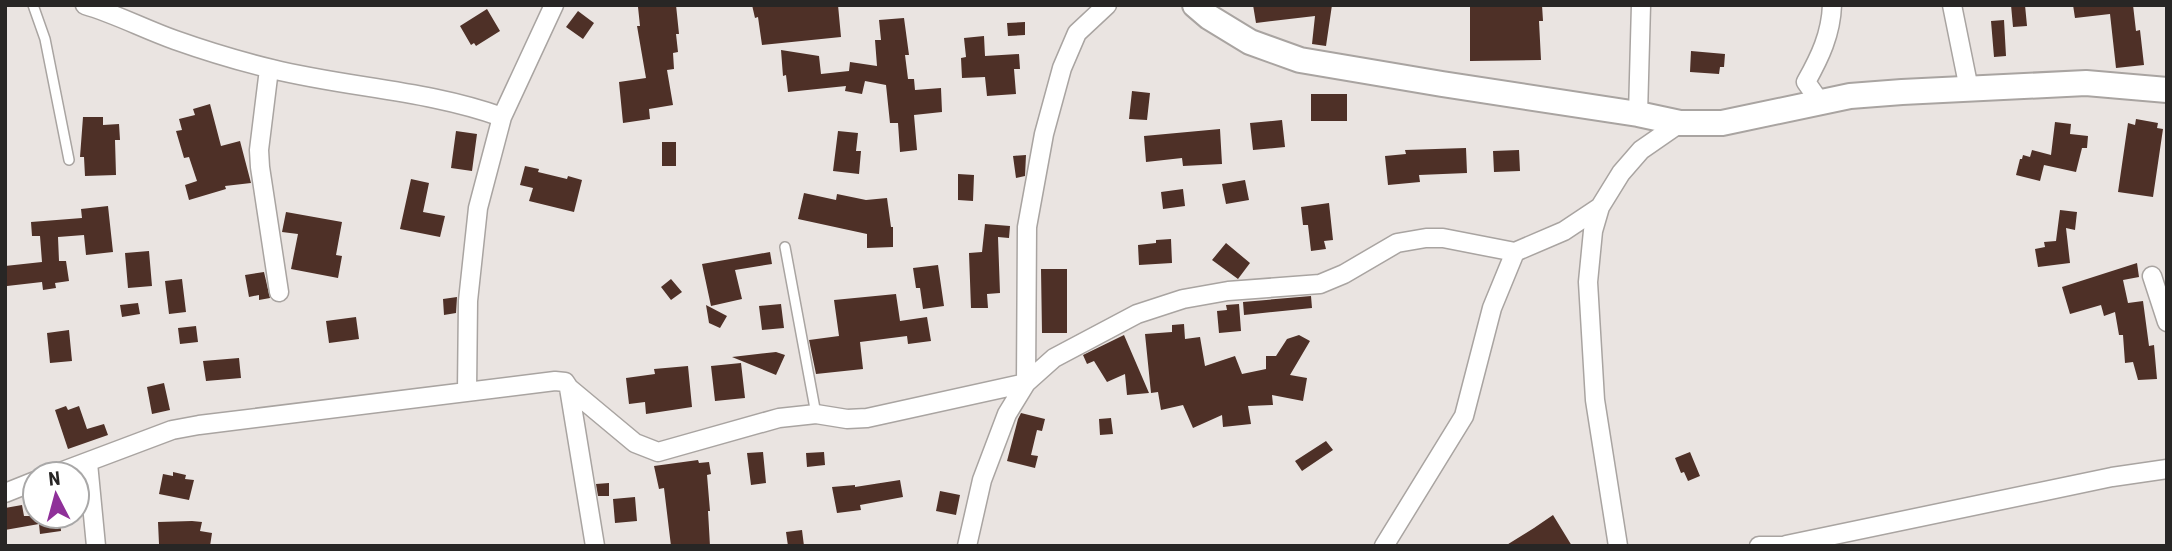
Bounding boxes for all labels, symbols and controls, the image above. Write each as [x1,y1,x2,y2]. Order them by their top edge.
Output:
north arrow [21,460,91,530]
text: N [47,467,61,491]

